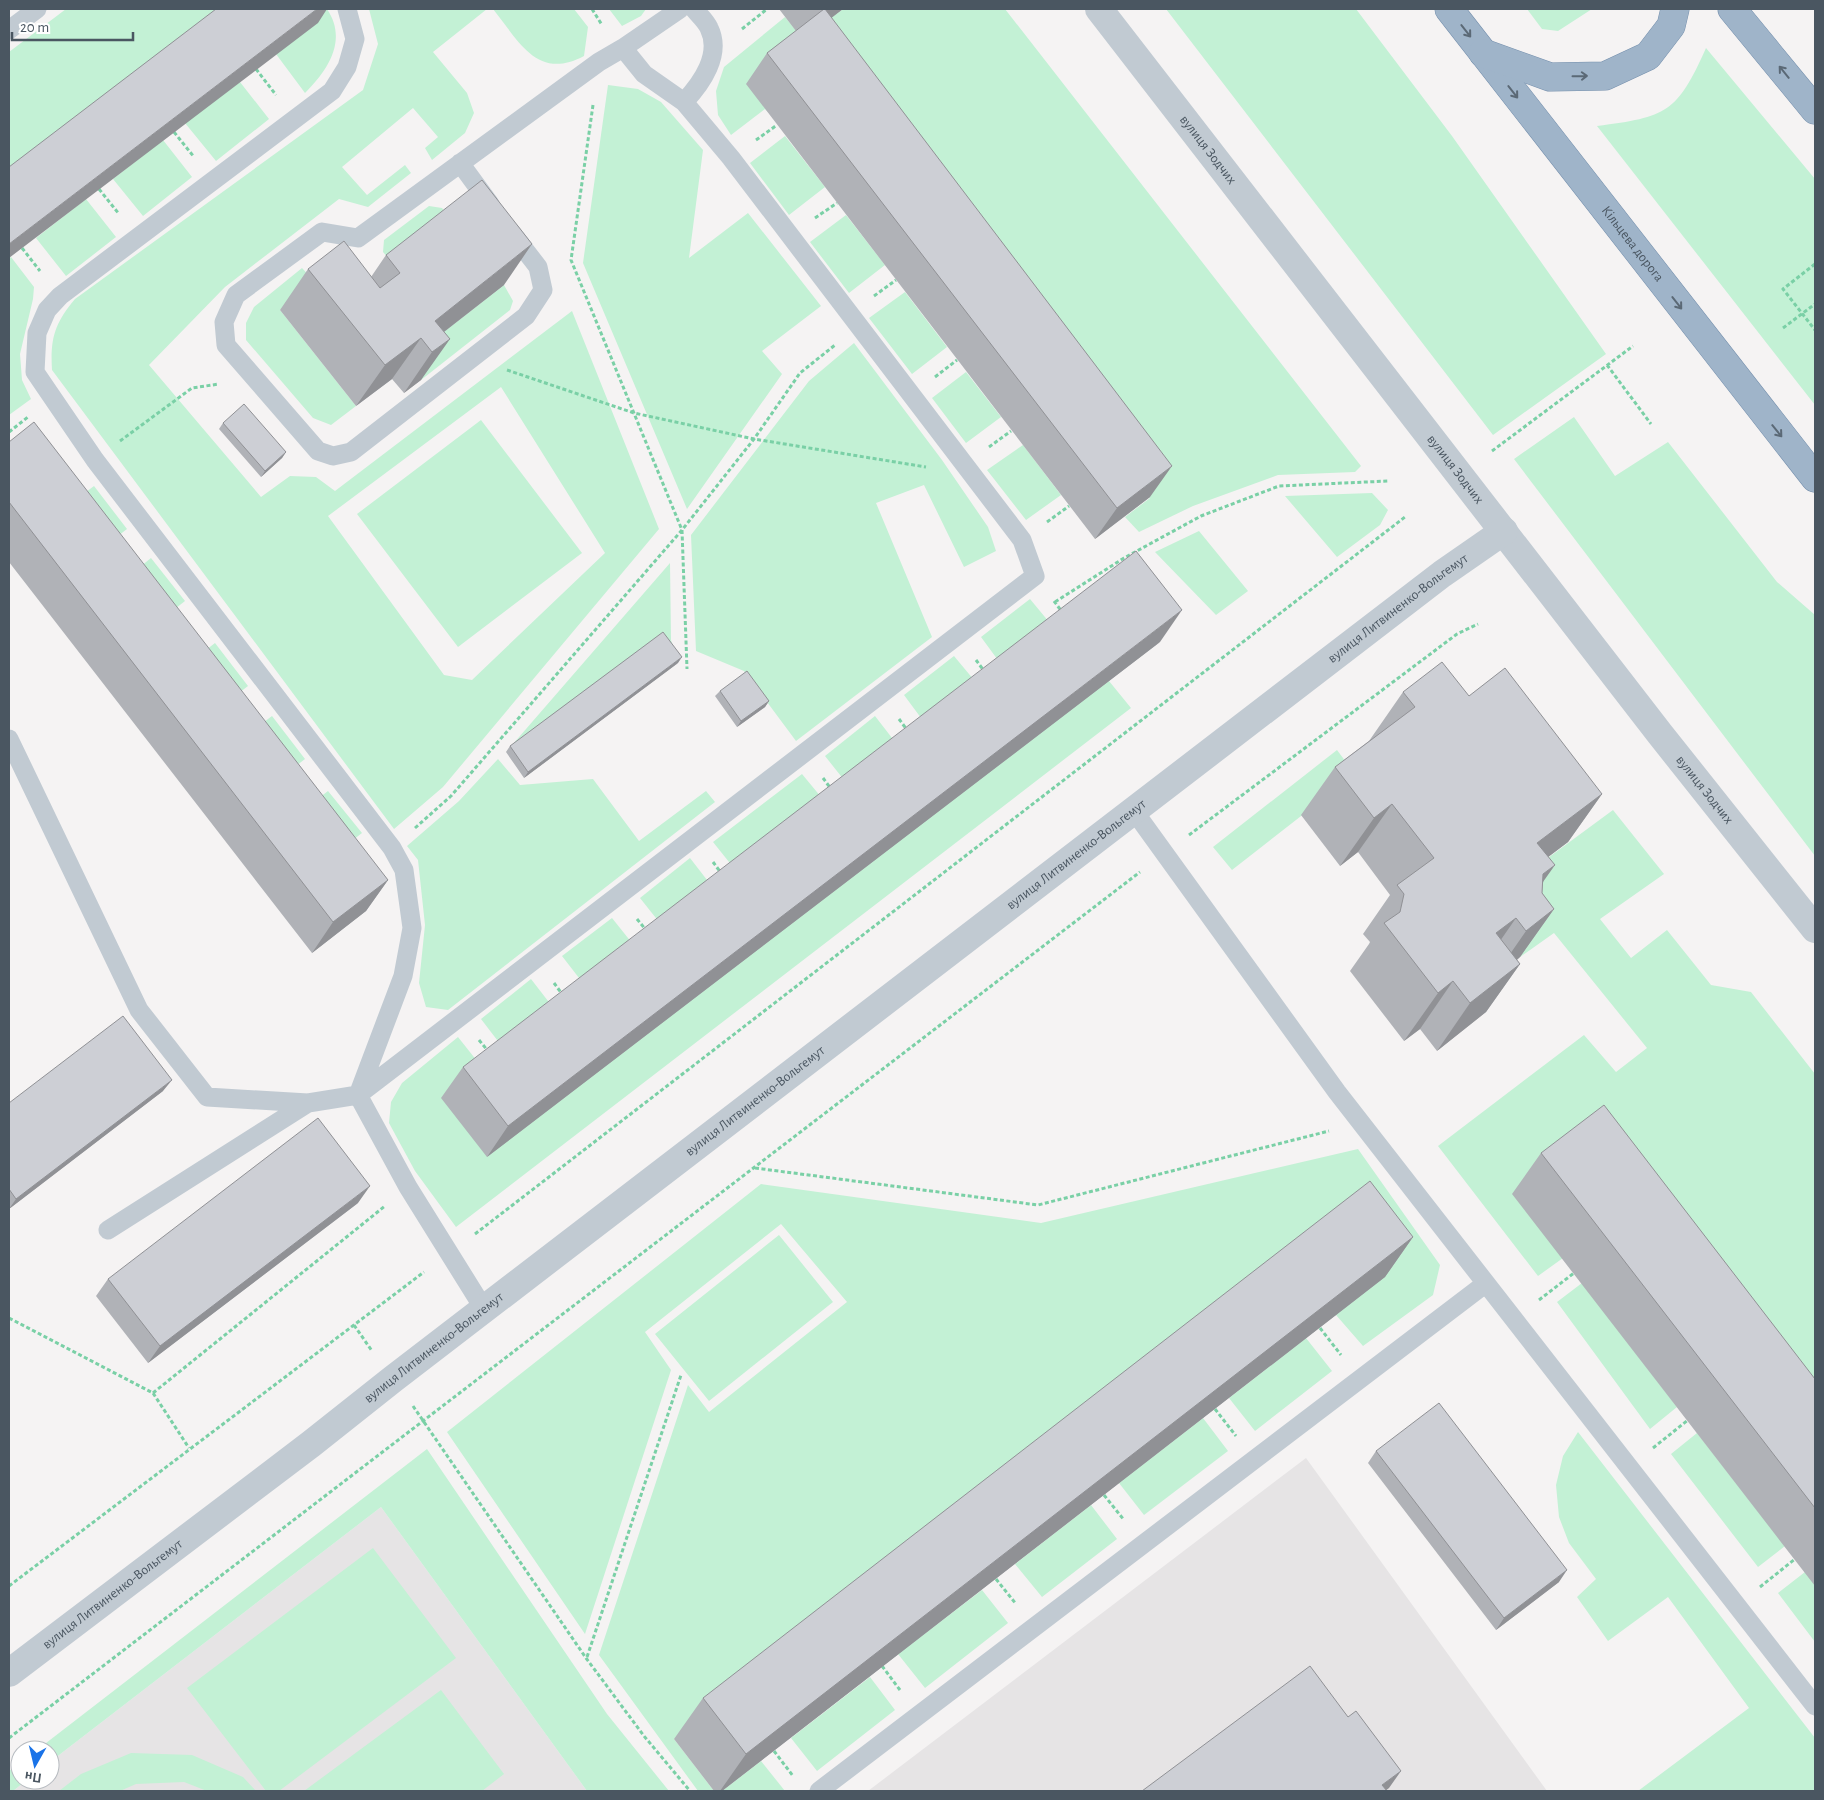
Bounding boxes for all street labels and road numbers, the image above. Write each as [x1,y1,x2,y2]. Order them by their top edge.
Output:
street label: вулиця Зодчих [1177,113,1239,187]
street label: Кільцева дорога [1599,203,1666,285]
street label: вулиця Зодчих [1424,432,1486,506]
street label: вулиця Литвиненко-Вольгемут [1325,551,1471,666]
street label: вулиця Зодчих [1673,753,1736,827]
street label: вулиця Литвиненко-Вольгемут [1004,796,1149,912]
street label: вулиця Литвиненко-Вольгемут [683,1043,828,1159]
street label: вулиця Литвиненко-Вольгемут [362,1289,507,1406]
street label: вулиця Литвиненко-Вольгемут [40,1536,186,1652]

